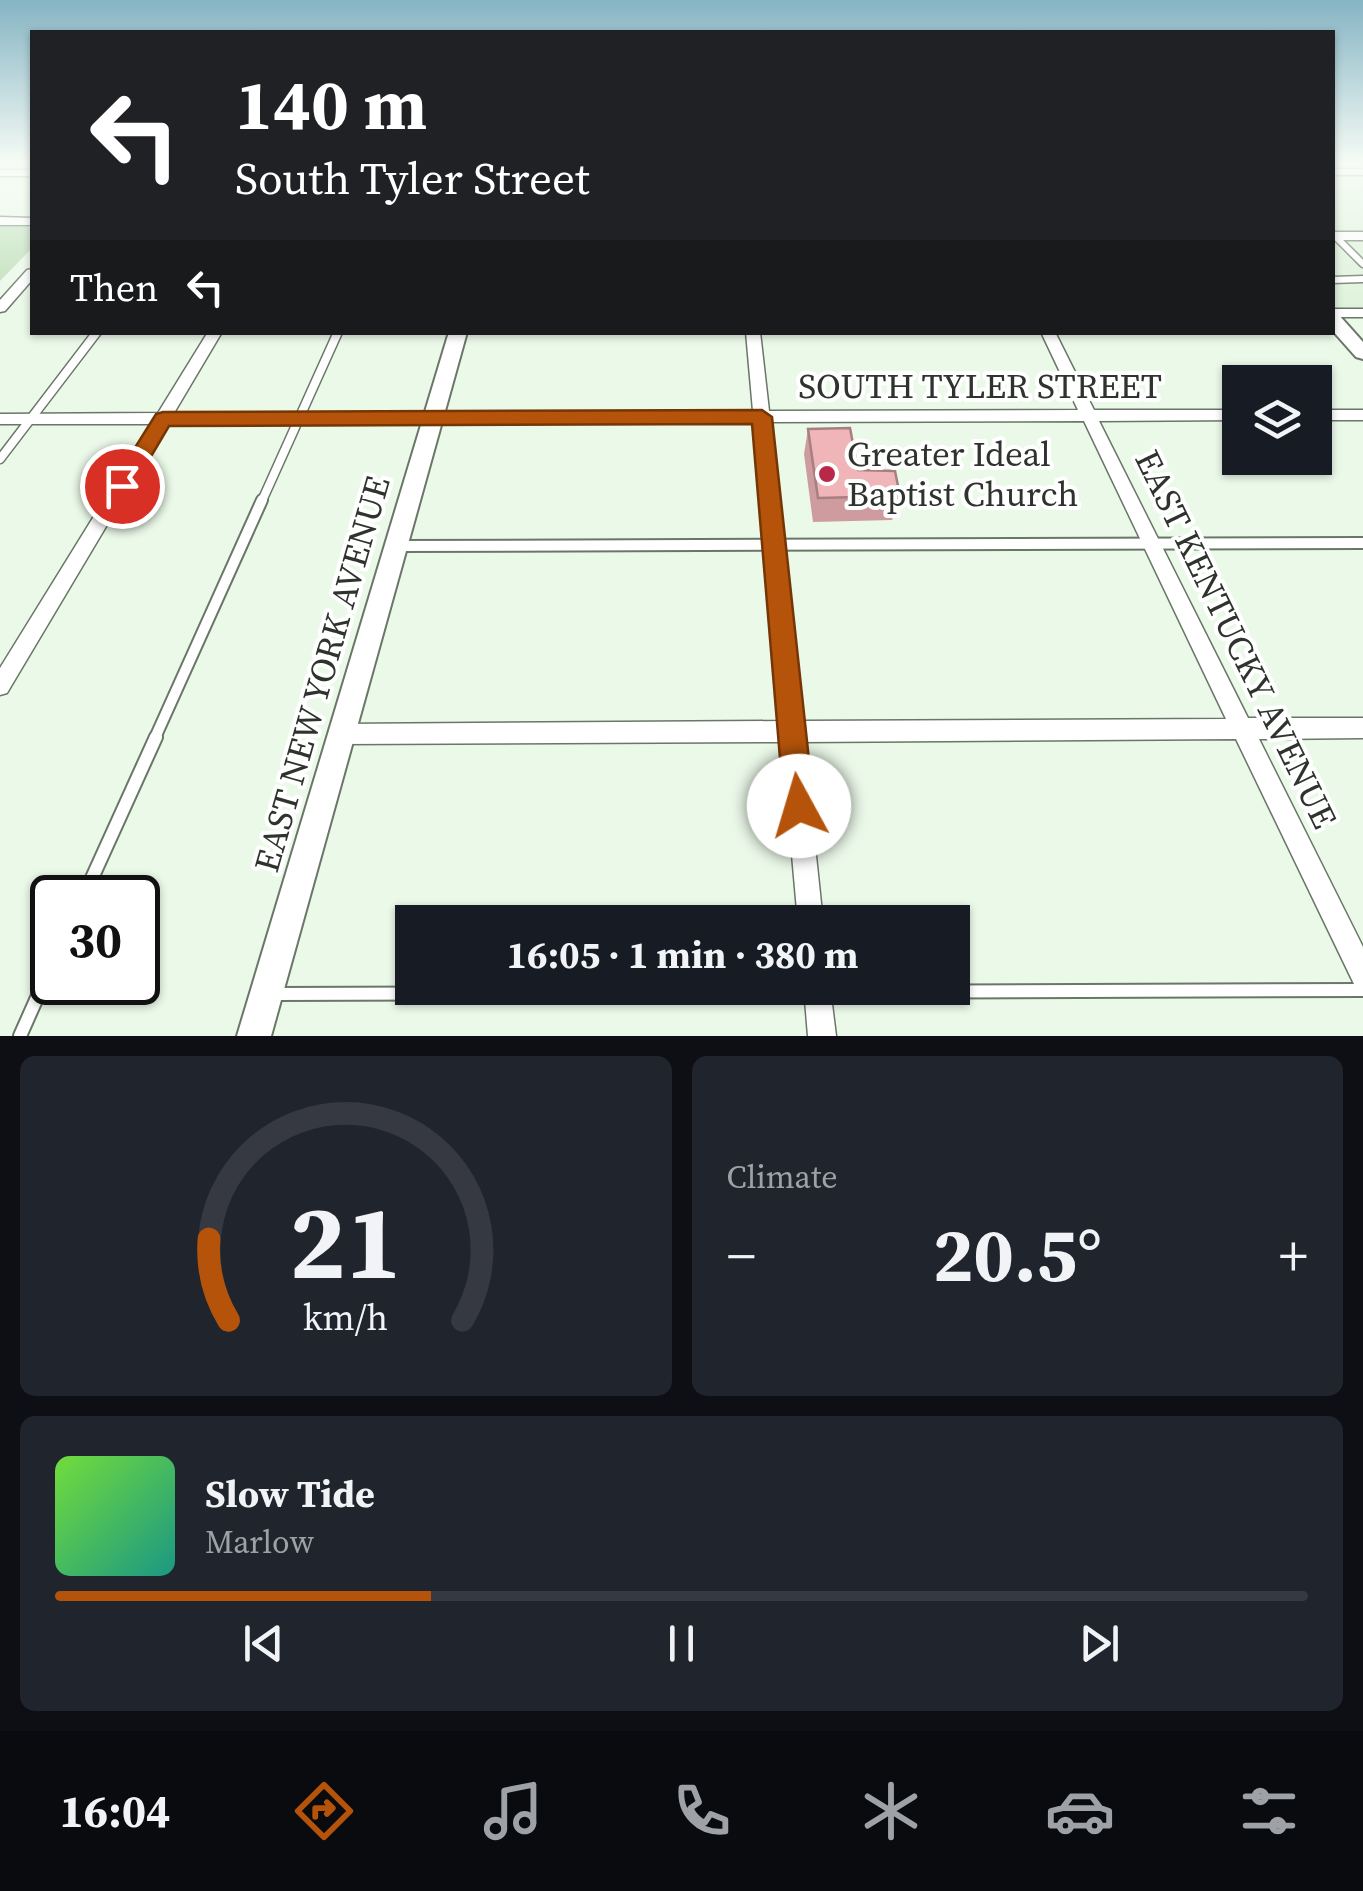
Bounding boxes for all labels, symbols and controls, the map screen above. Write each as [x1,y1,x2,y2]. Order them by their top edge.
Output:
text: 140 m [235,56,427,152]
icon: left [70,70,200,200]
text: South Tyler Street [235,147,590,209]
icon: left [178,260,233,315]
text: Then [70,262,158,314]
street label: SOUTH TYLER STREET [798,362,1162,410]
map controls [1222,365,1332,475]
button: layers [1222,365,1332,475]
place label: Greater Ideal Baptist Church [847,430,1078,518]
street label: EAST KENTUCKY AVENUE [1123,442,1349,836]
pin [80,444,165,529]
icon: arrive [95,459,150,514]
marker: Greater Ideal Baptist Church [816,463,838,485]
street label: EAST NEW YORK AVENUE [242,471,402,877]
position arrow [747,754,851,858]
speed limit sign: 30 [30,875,160,1005]
text: 16:05 · 1 min · 380 m [506,929,859,981]
text: Climate [727,1155,838,1199]
text: 21 [289,1170,402,1313]
text: 20.5° [933,1203,1102,1306]
text: − [727,1218,756,1293]
text: + [1279,1218,1308,1293]
text: km/h [303,1293,388,1342]
text: Slow Tide [205,1468,375,1520]
text: Marlow [205,1520,314,1564]
icon: previous [236,1616,291,1671]
icon: pause [654,1616,709,1671]
icon: next [1072,1616,1127,1671]
icon: directions [289,1776,359,1846]
icon: music [478,1776,548,1846]
icon: phone [667,1776,737,1846]
icon: climate [856,1776,926,1846]
icon: car [1045,1776,1115,1846]
icon: filters [1234,1776,1304,1846]
text: 16:04 [59,1780,170,1842]

